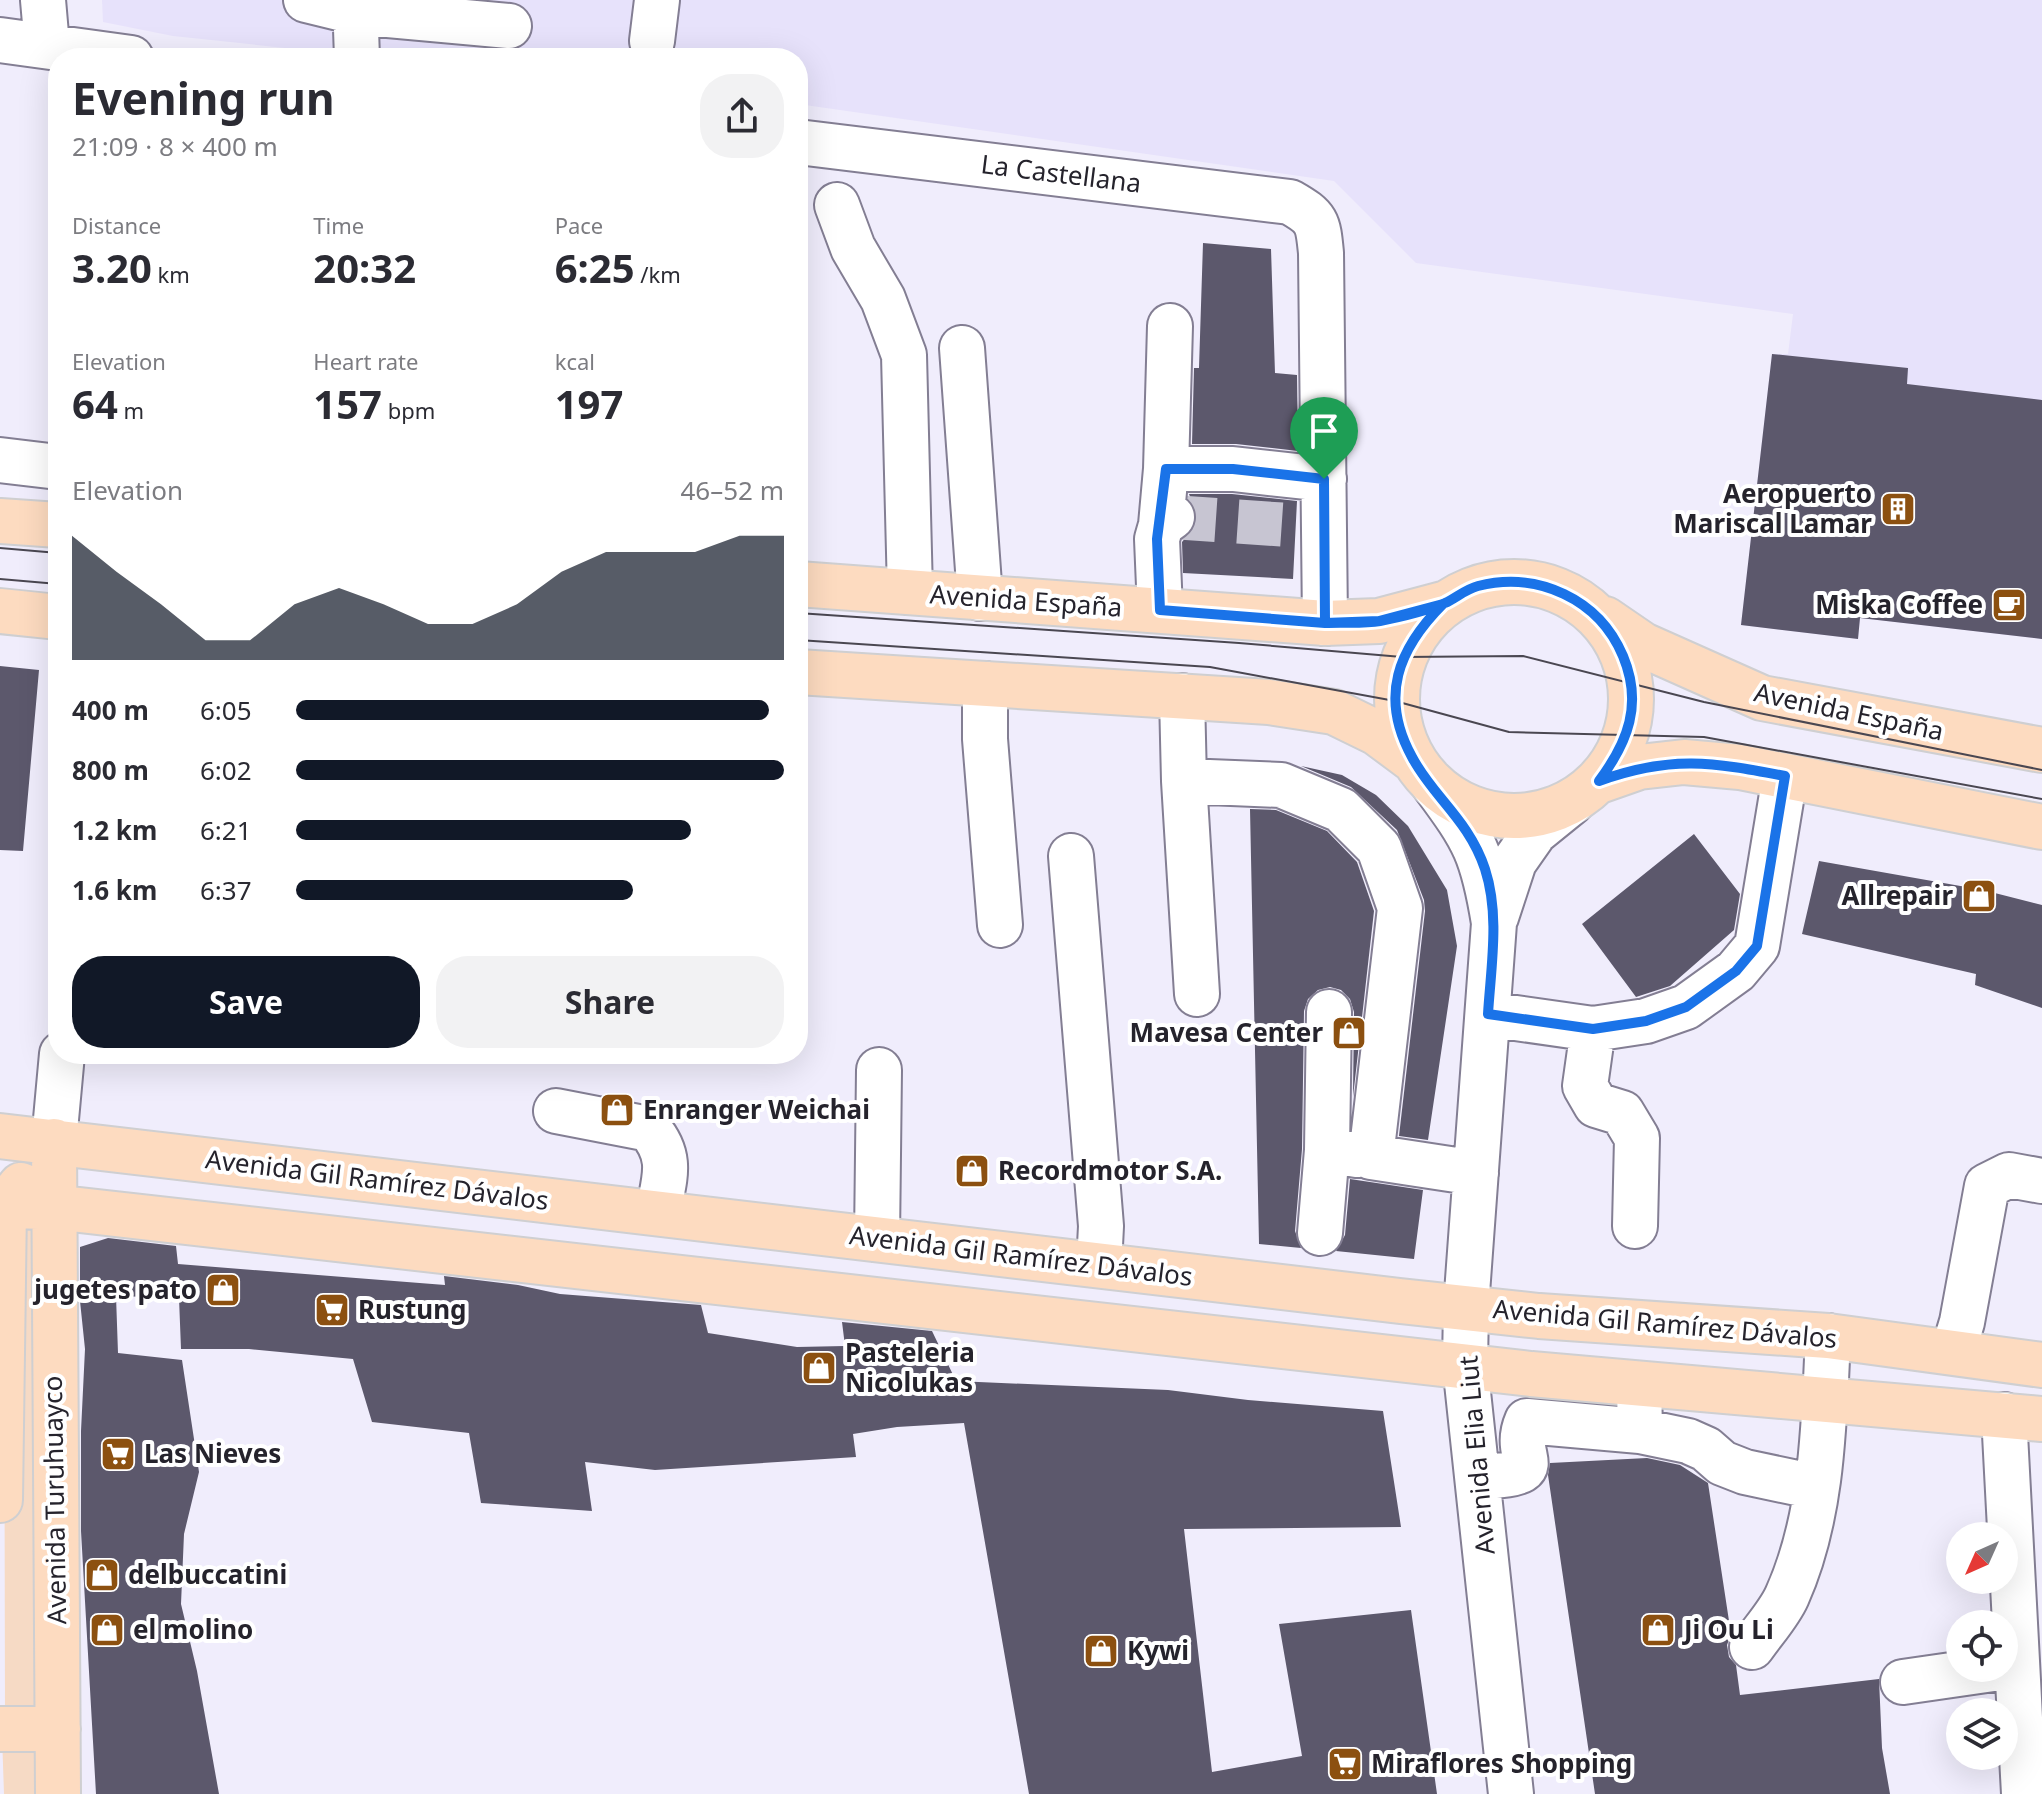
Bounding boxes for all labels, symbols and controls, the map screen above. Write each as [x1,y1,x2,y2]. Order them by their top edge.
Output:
text: Evening run [72,68,335,128]
button: share [700,74,784,158]
text: 21:09 · 8 × 400 m [72,128,278,164]
street label: La Castellana [979,145,1143,201]
text: Distance [72,210,161,240]
text: Time [313,210,364,240]
text: Pace [555,210,603,240]
text: 3.20 [72,240,152,295]
text: 20:32 [313,240,416,295]
text: 6:25 [555,240,635,295]
text: km [152,259,190,289]
text: /km [635,259,681,289]
text: Elevation [72,346,166,376]
text: Heart rate [313,346,418,376]
text: kcal [555,346,595,376]
text: 64 [72,376,118,431]
text: 157 [313,376,382,431]
text: 197 [555,376,623,431]
text: m [118,395,144,425]
text: bpm [382,395,435,425]
pin [1290,397,1358,479]
icon: arrive [1302,409,1346,453]
text: Elevation [72,472,183,508]
text: 46–52 m [680,472,784,508]
place label: Aeropuerto Mariscal Lamar [1673,475,1872,541]
building icon: Aeropuerto Mariscal Lamar [1879,490,1917,528]
street label: Avenida España [929,575,1123,625]
place label: Miska Coffee [1815,586,1983,622]
cafe icon: Miska Coffee [1990,586,2028,624]
street label: Avenida España [1751,673,1947,749]
text: 400 m [72,692,149,728]
text: 6:05 [200,692,252,728]
text: 800 m [72,752,149,788]
text: 6:02 [200,752,252,788]
text: 1.2 km [72,812,157,848]
text: 6:21 [200,812,252,848]
text: 1.6 km [72,872,157,908]
text: 6:37 [200,872,252,908]
place label: Allrepair [1841,877,1953,913]
shop icon: Allrepair [1960,877,1998,915]
button: Save [72,956,420,1048]
button: Share [436,956,784,1048]
place label: Mavesa Center [1130,1014,1323,1050]
shop icon: Mavesa Center [1330,1014,1368,1052]
shop icon: Enranger Weichai [598,1091,636,1129]
place label: Enranger Weichai [643,1091,870,1127]
street label: Avenida Gil Ramírez Dávalos [204,1140,551,1218]
shop icon: Recordmotor S.A. [953,1152,991,1190]
place label: Recordmotor S.A. [998,1152,1222,1188]
street label: Avenida Gil Ramírez Dávalos [848,1216,1195,1294]
place label: jugetes pato [32,1271,197,1307]
shop icon: jugetes pato [204,1271,242,1309]
street label: Avenida Gil Ramírez Dávalos [1492,1290,1839,1356]
supermarket icon: Rustung [313,1291,351,1329]
place label: Rustung [358,1291,467,1327]
place label: Pasteleria Nicolukas [845,1334,975,1400]
shop icon: Pasteleria Nicolukas [800,1349,838,1387]
street label: Avenida Elia Liut [1449,1354,1503,1556]
street label: Avenida Turuhuayco [34,1375,74,1625]
supermarket icon: Las Nieves [99,1435,137,1473]
place label: Las Nieves [144,1435,281,1471]
north arrow [1946,1522,2018,1594]
map controls [1946,1522,2018,1770]
shop icon: delbuccatini [83,1556,121,1594]
place label: delbuccatini [128,1556,287,1592]
button: locate [1946,1610,2018,1682]
shop icon: el molino [88,1611,126,1649]
place label: el molino [133,1611,253,1647]
shop icon: Ji Ou Li [1639,1611,1677,1649]
place label: Ji Ou Li [1682,1611,1774,1647]
shop icon: Kywi [1082,1632,1120,1670]
place label: Kywi [1127,1632,1189,1668]
button: layers [1946,1698,2018,1770]
supermarket icon: Miraflores Shopping [1326,1745,1364,1783]
place label: Miraflores Shopping [1371,1745,1632,1781]

